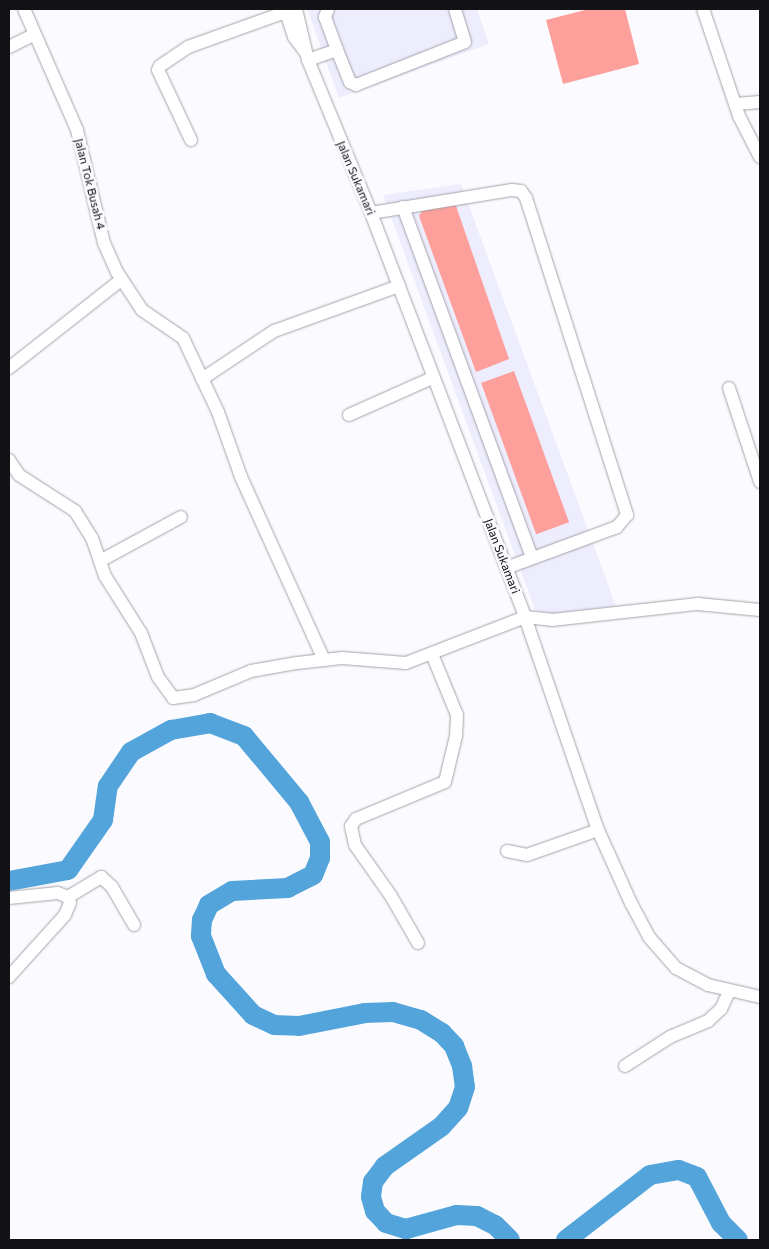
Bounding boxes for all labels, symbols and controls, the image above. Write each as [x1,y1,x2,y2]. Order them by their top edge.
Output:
street label: Jalan Tok Busah 4 [72,137,108,231]
street label: Jalan Sukamari [334,139,378,217]
street label: Jalan Sukamari [481,516,523,596]

